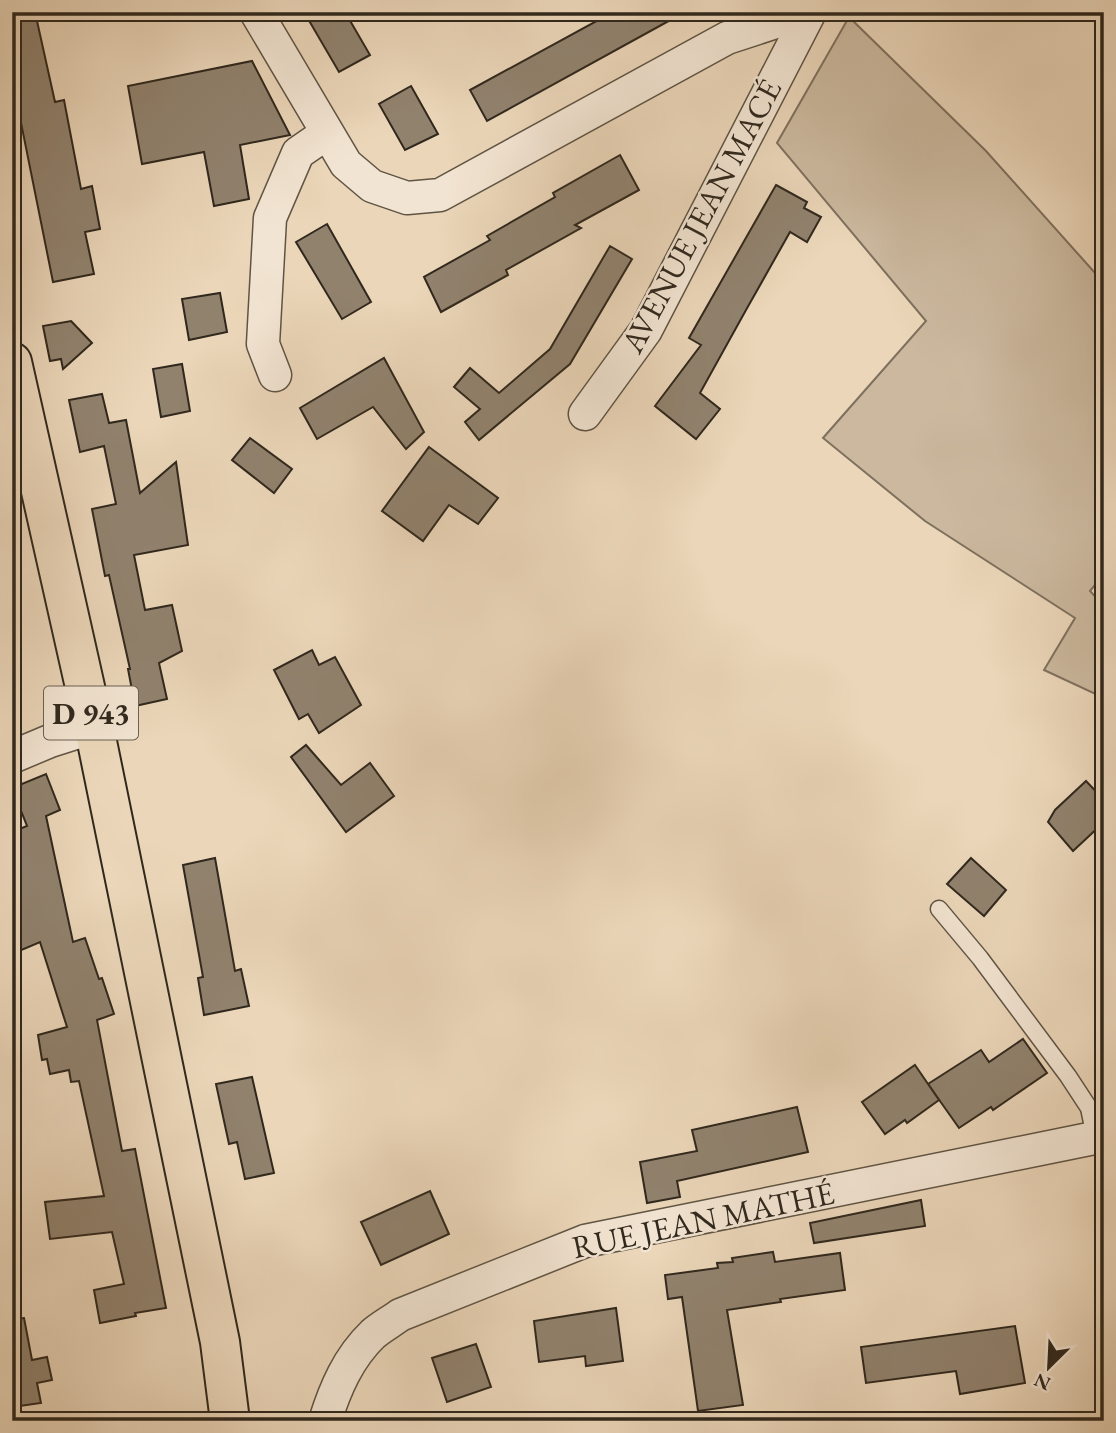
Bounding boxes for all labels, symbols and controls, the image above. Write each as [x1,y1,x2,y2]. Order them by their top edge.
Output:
street label: AVENUE JEAN MACÉ [611,72,791,361]
road number: D 943 [44,686,138,740]
street label: RUE JEAN MATHÉ [568,1172,838,1268]
north arrow [1014,1332,1084,1402]
text: N [1030,1367,1054,1397]

